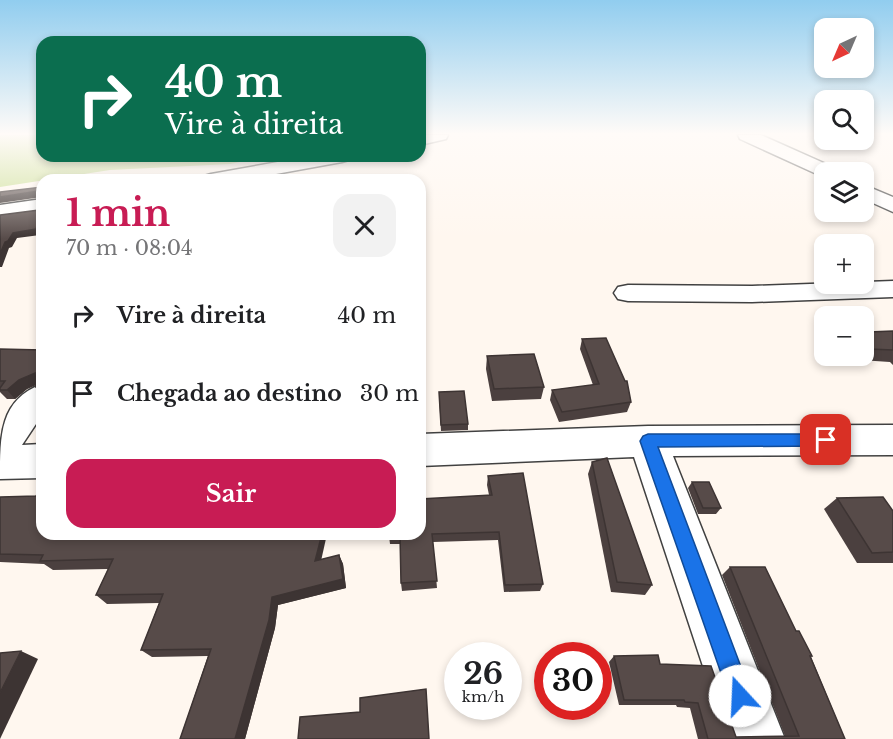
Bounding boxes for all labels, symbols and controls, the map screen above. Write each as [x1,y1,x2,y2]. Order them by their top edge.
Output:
north arrow [814,18,874,78]
map controls [814,18,874,366]
text: 40 m [165,56,282,108]
icon: right [66,60,144,138]
button: search [814,90,874,150]
text: Vire à direita [165,108,343,141]
button: layers [814,162,874,222]
text: 1 min [66,191,170,236]
button: close [333,194,396,257]
button: + [814,234,874,294]
text: 70 m · 08:04 [66,236,193,260]
icon: right [66,299,99,332]
text: Vire à direita [117,302,266,329]
text: 40 m [338,302,396,329]
button: − [814,306,874,366]
icon: arrive [66,377,99,410]
text: Chegada ao destino [117,380,342,407]
text: 30 m [360,380,419,407]
pin [800,414,851,465]
icon: arrive [809,423,842,456]
button: Sair [66,459,396,528]
speed limit sign: 30 [534,642,612,720]
text: 26 [463,655,503,692]
position arrow [708,664,772,728]
text: km/h [462,687,504,706]

